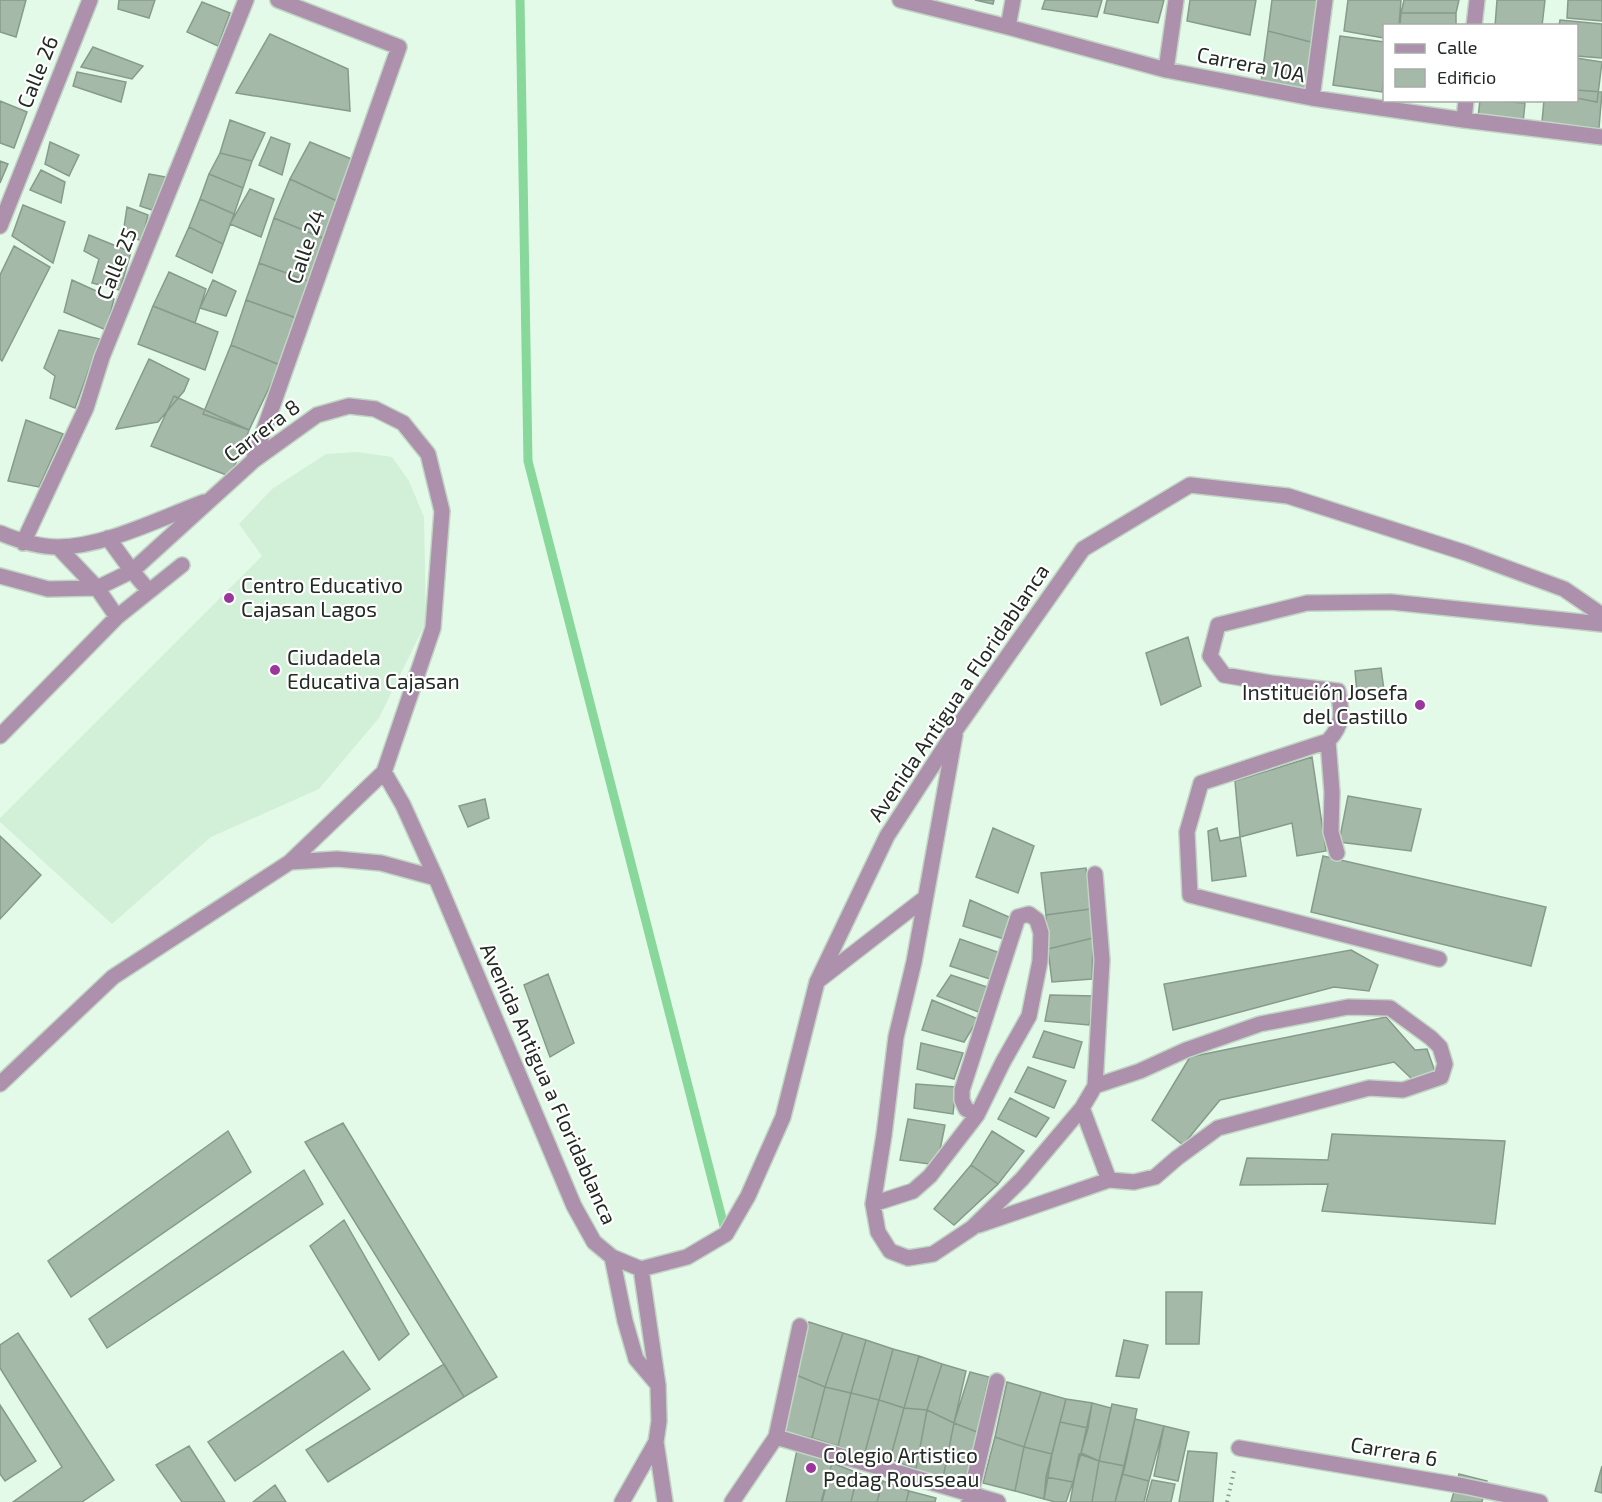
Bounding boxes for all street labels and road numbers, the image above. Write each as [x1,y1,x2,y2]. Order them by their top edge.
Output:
street label: Calle 26 [11,32,62,111]
street label: Carrera 10A [1195,41,1308,86]
street label: Calle 24 [280,206,329,287]
street label: Calle 25 [90,224,141,303]
street label: Carrera 8 [218,393,304,466]
street label: Avenida Antigua a Floridablanca [862,559,1053,826]
street label: Avenida Antigua a Floridablanca [476,939,623,1228]
street label: Carrera 6 [1349,1431,1440,1470]

